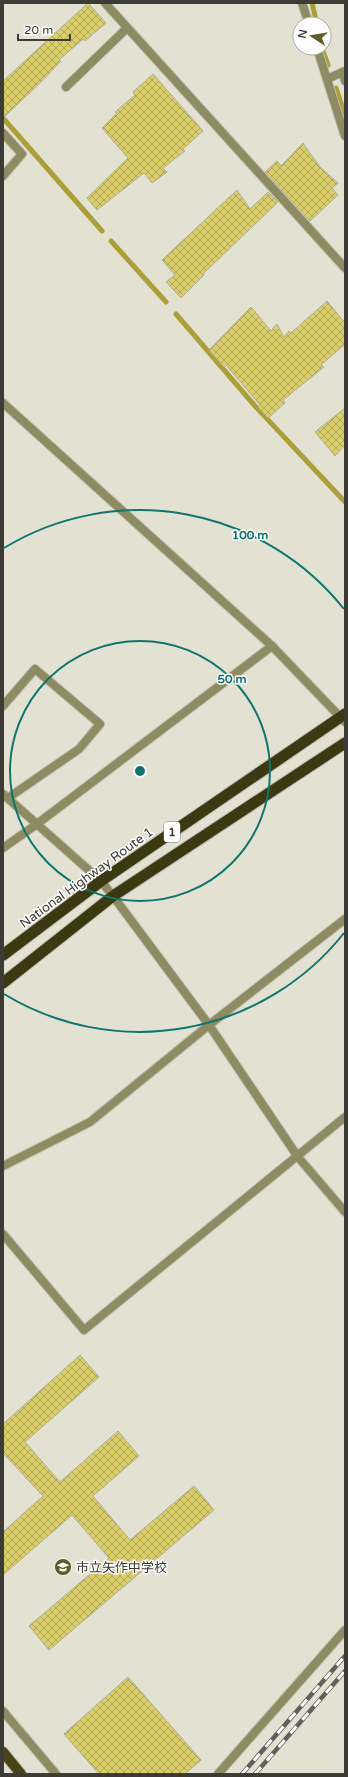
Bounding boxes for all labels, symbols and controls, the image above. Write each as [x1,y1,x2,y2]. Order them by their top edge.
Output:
scale bar [18,16,70,42]
north arrow [292,16,332,56]
text: 20 m [24,23,53,37]
text: N [295,28,310,40]
text: 100 m [232,528,268,542]
text: 50 m [217,672,247,686]
centre of rings [133,764,147,778]
road number: 1 [164,822,180,842]
street label: National Highway Route 1 [17,824,156,932]
school or university icon: 市立矢作中学校 [53,1557,73,1577]
place label: 市立矢作中学校 [76,1560,167,1576]

